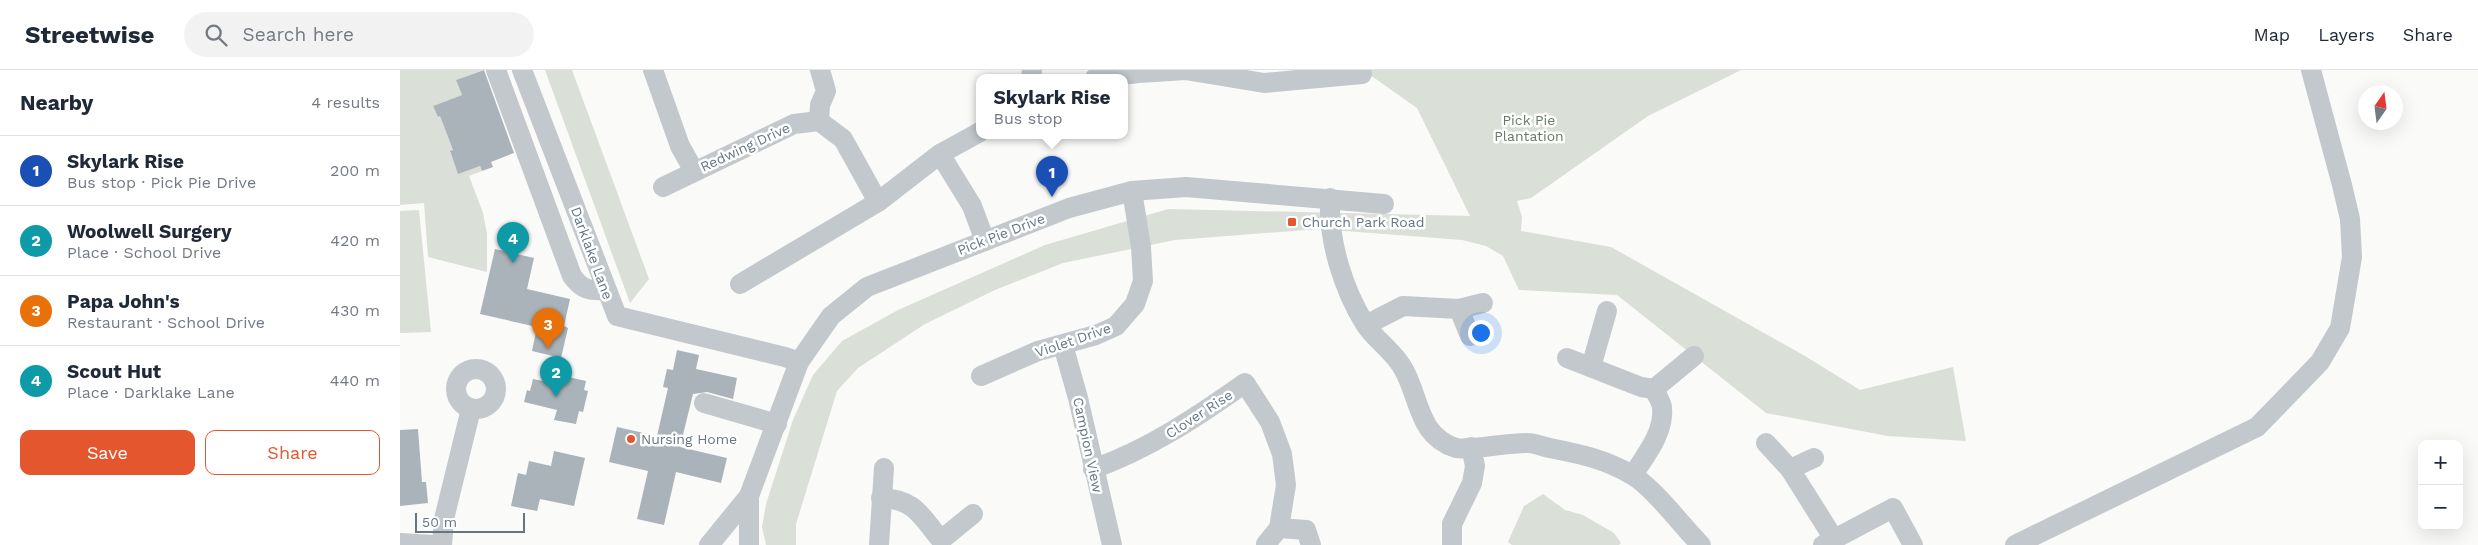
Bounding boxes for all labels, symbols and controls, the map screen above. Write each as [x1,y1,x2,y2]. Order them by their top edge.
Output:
search box [184,12,534,57]
text: Streetwise [25,21,154,49]
icon: search [202,21,230,49]
text: Search here [242,23,354,46]
text: Map [2253,24,2290,45]
text: Layers [2318,24,2375,45]
text: Share [2403,24,2453,45]
popup [976,74,1128,139]
north arrow [2358,85,2403,130]
text: Skylark Rise [994,86,1110,109]
text: Nearby [20,90,93,115]
text: 4 results [311,93,380,112]
text: Bus stop [994,109,1063,128]
park label: Pick Pie Plantation [1494,112,1564,144]
street label: Redwing Drive [698,119,792,175]
text: Skylark Rise [67,150,184,173]
pin: 1 [1036,156,1068,197]
text: 1 [33,161,39,180]
text: 200 m [330,161,380,180]
text: Bus stop · Pick Pie Drive [67,173,256,192]
street label: Darklake Lane [568,204,616,302]
street label: Pick Pie Drive [955,210,1047,258]
place label: Church Park Road [1302,214,1424,230]
marker: Church Park Road [1286,216,1298,228]
text: Woolwell Surgery [67,220,232,243]
pin: 4 [497,222,529,263]
text: 2 [31,231,41,250]
text: 420 m [330,231,380,250]
text: Place · School Drive [67,243,221,262]
text: Papa John's [67,290,180,313]
text: 3 [31,301,41,320]
text: 430 m [330,301,380,320]
pin: 3 [532,308,564,349]
text: Restaurant · School Drive [67,313,265,332]
street label: Violet Drive [1033,320,1113,360]
your location [1468,320,1494,346]
pin: 2 [540,356,572,397]
text: Scout Hut [67,360,161,383]
text: 4 [31,371,41,390]
text: 440 m [330,371,380,390]
text: Place · Darklake Lane [67,383,235,402]
street label: Clover Rise [1163,387,1235,441]
street label: Campion View [1070,396,1106,494]
button: Save [20,430,195,475]
button: Share [205,430,380,475]
place label: Nursing Home [641,431,737,447]
marker: Nursing Home [625,433,637,445]
map controls [2418,440,2463,530]
button: + [2418,440,2463,485]
button: − [2418,485,2463,530]
scale bar [415,510,525,533]
text: 50 m [422,514,457,530]

